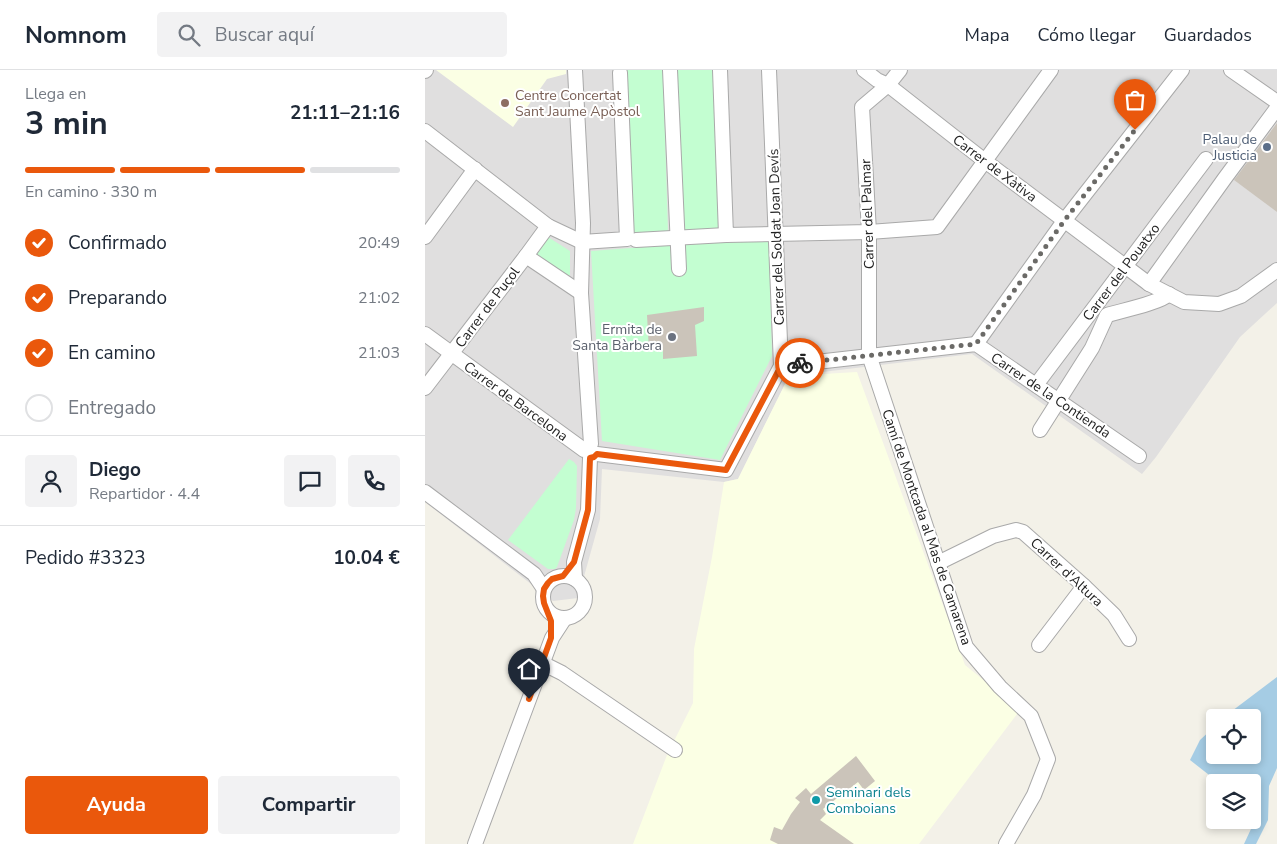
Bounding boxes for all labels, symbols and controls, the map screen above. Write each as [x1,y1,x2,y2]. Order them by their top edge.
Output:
search box [157,12,507,57]
text: Nomnom [25,19,127,51]
icon: search [175,21,203,49]
text: Buscar aquí [215,22,314,48]
text: Mapa [965,23,1010,47]
text: Cómo llegar [1038,23,1136,47]
text: Guardados [1164,23,1252,47]
pin [1114,79,1156,130]
text: Llega en [25,83,86,105]
place label: Centre Concertat Sant Jaume Apòstol [515,86,641,121]
icon: bag [1121,86,1149,114]
marker: Centre Concertat Sant Jaume Apòstol [499,97,511,109]
text: 21:11–21:16 [290,100,400,126]
text: 3 min [25,102,108,145]
street label: Carrer de Xàtiva [949,130,1041,206]
place label: Palau de Justicia [1202,130,1257,165]
marker: Palau de Justicia [1261,141,1273,153]
street label: Carrer del Soldat Joan Devís [764,148,789,326]
street label: Carrer del Palmar [856,158,879,270]
text: En camino · 330 m [25,181,157,203]
street label: Carrer del Pouatxo [1078,219,1164,325]
icon: check [25,229,53,257]
text: Confirmado [68,230,167,256]
text: 20:49 [358,232,400,254]
street label: Carrer de Puçol [451,262,525,352]
icon: check [25,284,53,312]
text: Preparando [68,285,167,311]
text: 21:02 [358,287,400,309]
place label: Ermita de Santa Bàrbera [572,320,662,355]
marker: Ermita de Santa Bàrbera [666,331,678,343]
courier [775,338,825,388]
icon: check [25,339,53,367]
text: En camino [68,340,156,366]
text: 21:03 [358,342,400,364]
street label: Carrer de la Contienda [987,348,1114,443]
icon: bike [786,349,814,377]
street label: Carrer de Barcelona [460,357,572,446]
text: Entregado [68,395,156,421]
street label: Camí de Montcada al Mas de Camarena [877,407,976,648]
button: person [25,455,77,507]
button: chat [284,455,336,507]
button: phone [348,455,400,507]
text: Diego [89,457,141,483]
text: Repartidor · 4.4 [89,483,200,505]
street label: Carrer d'Altura [1026,534,1107,611]
text: Pedido #3323 [25,545,146,571]
text: 10.04 € [333,545,400,571]
pin [508,648,550,699]
icon: home [515,655,543,683]
map controls [1206,709,1261,829]
button: locate [1206,709,1261,764]
button: layers [1206,774,1261,829]
button: Ayuda [25,776,208,834]
button: Compartir [218,776,400,834]
place label: Seminari dels Comboians [826,783,911,818]
marker: Seminari dels Comboians [810,794,822,806]

